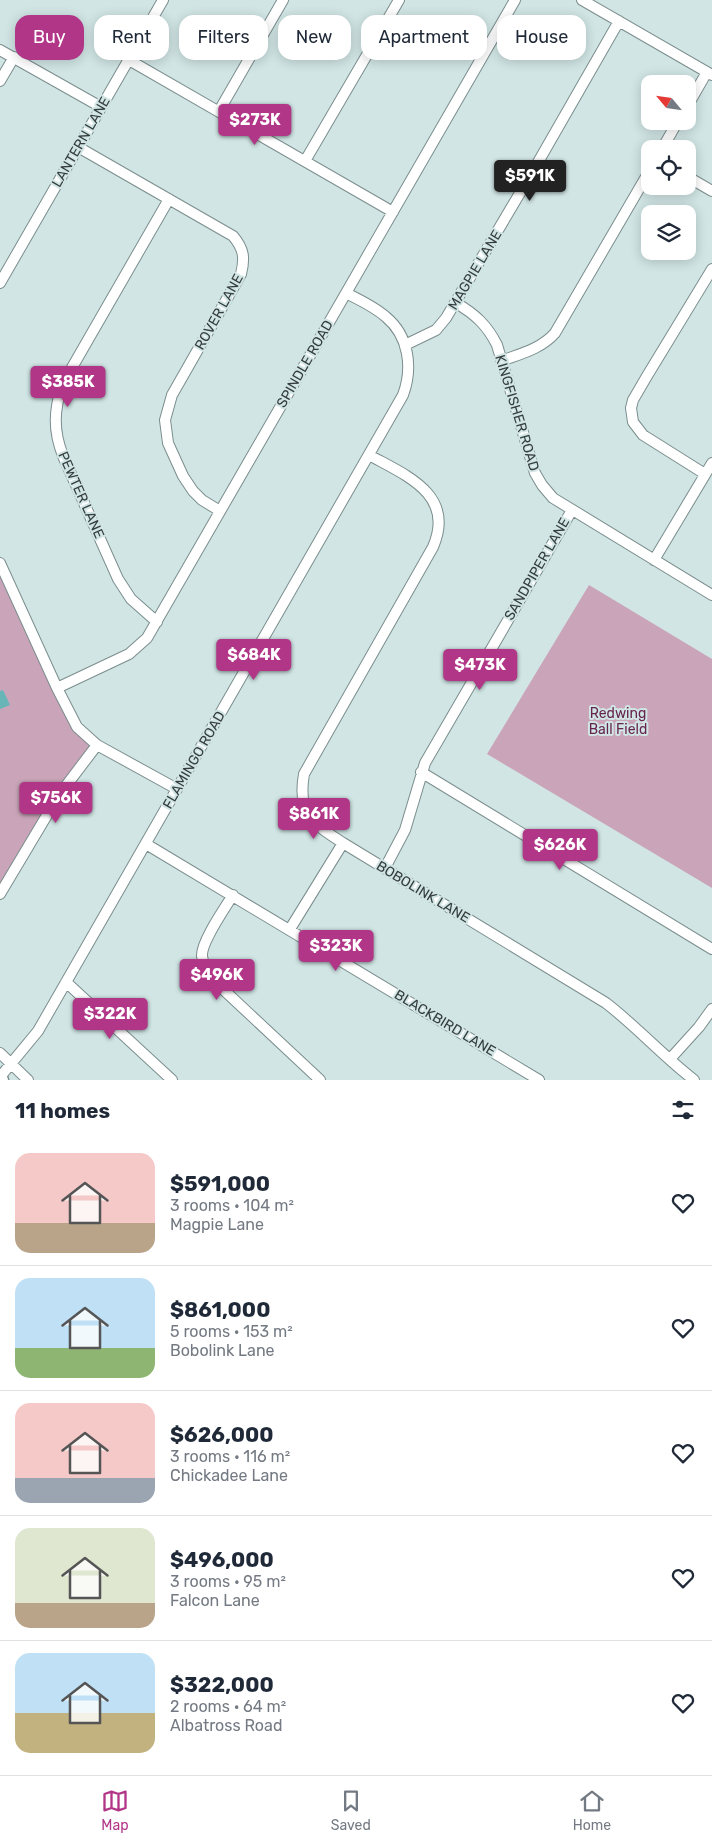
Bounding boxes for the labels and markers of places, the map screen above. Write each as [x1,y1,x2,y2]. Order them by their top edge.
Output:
pin: $273K [220,104,290,146]
pin: $591K [495,160,565,202]
pin: $385K [33,366,103,408]
pin: $684K [219,638,289,681]
pin: $473K [445,648,515,691]
pin: $756K [21,782,91,824]
pin: $861K [279,798,349,840]
pin: $626K [525,828,595,871]
pin: $323K [301,930,371,972]
pin: $496K [182,958,252,1001]
pin: $322K [75,998,145,1040]

